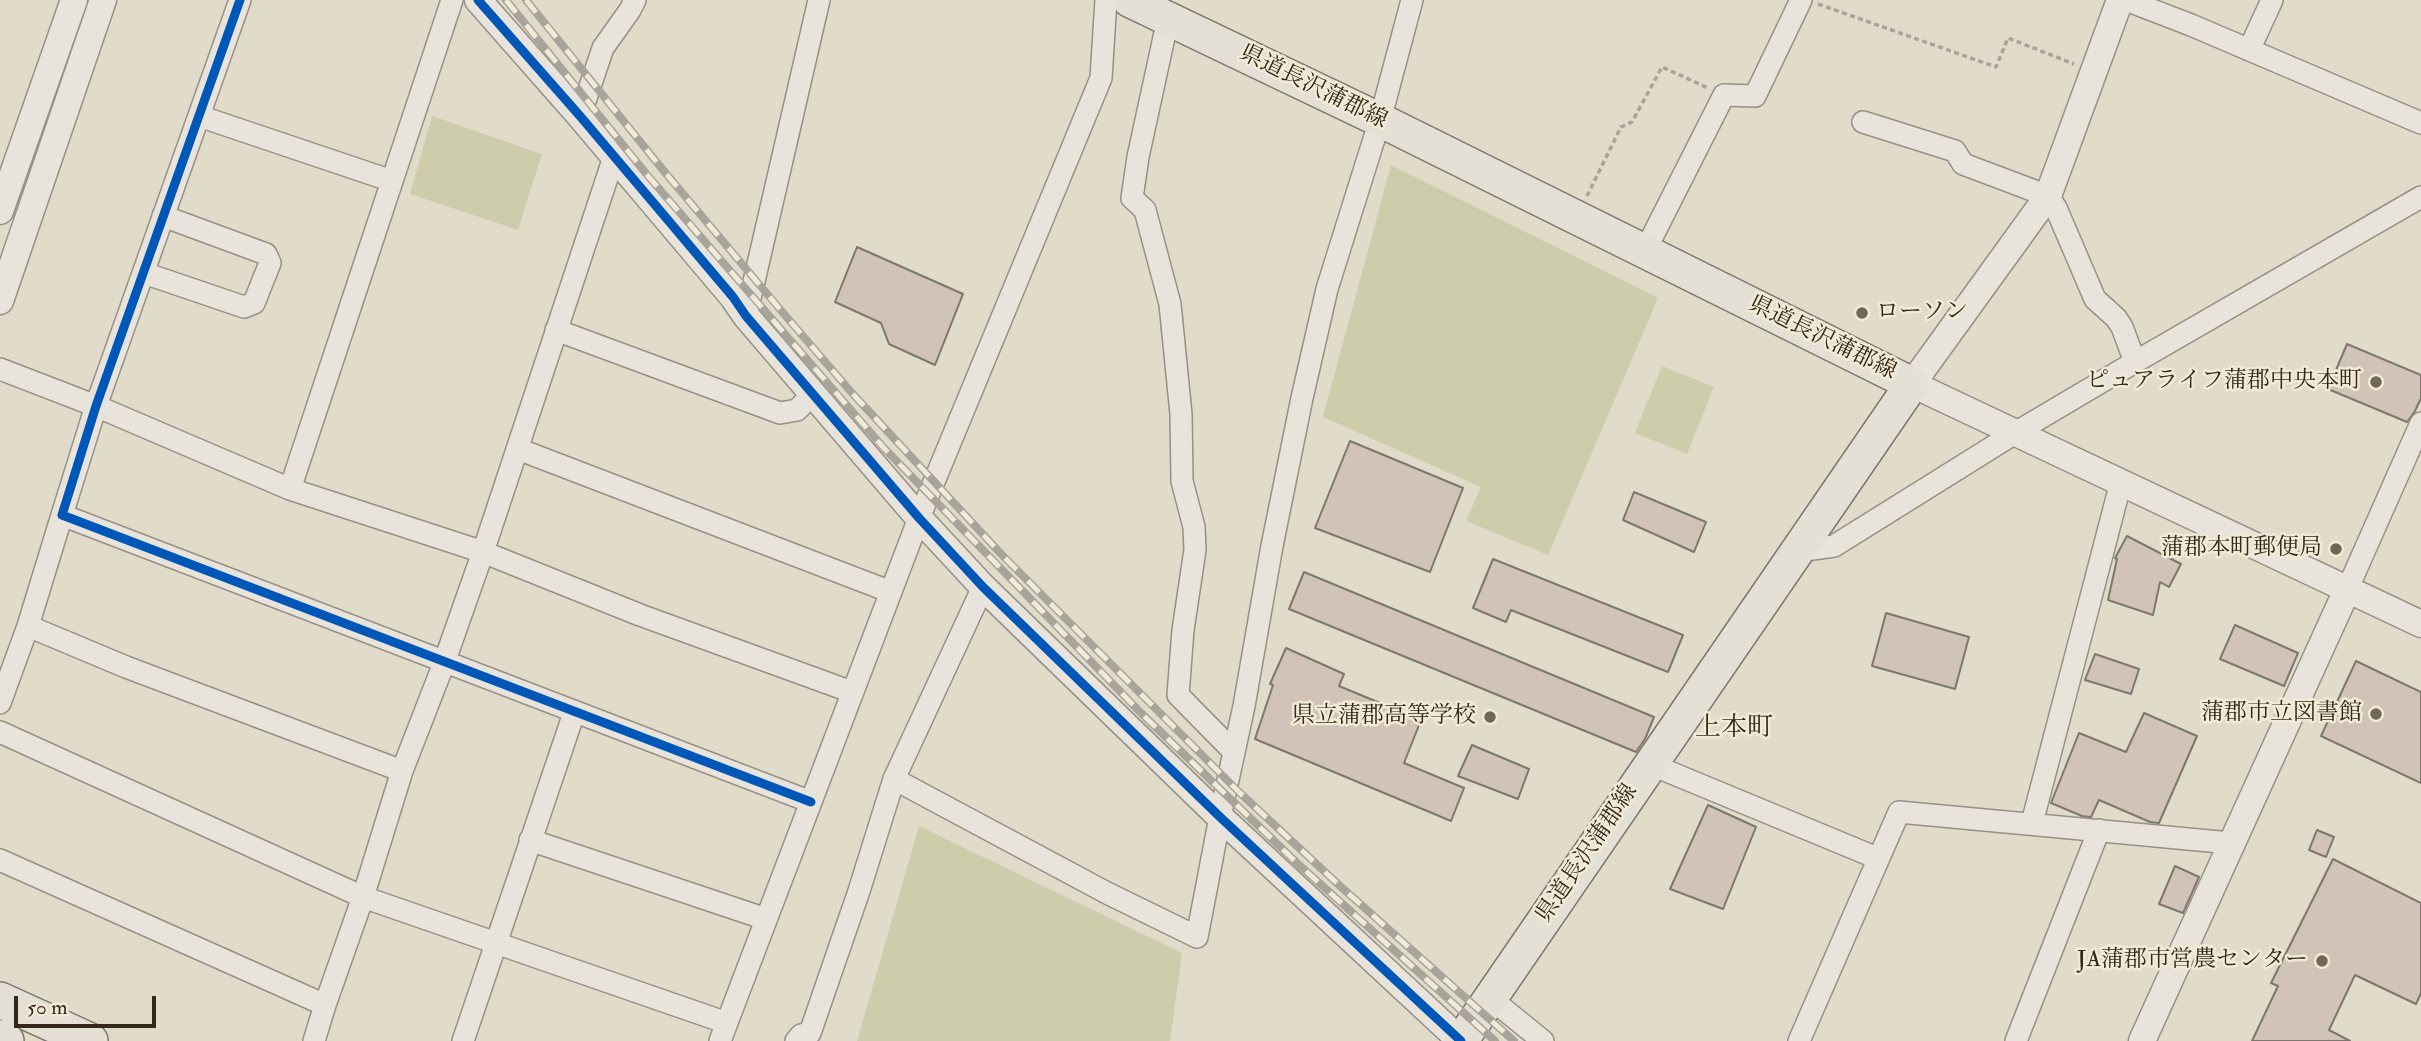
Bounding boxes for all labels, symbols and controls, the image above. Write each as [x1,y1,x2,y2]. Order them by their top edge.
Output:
street label: 県道長沢蒲郡線 [1235,40,1391,136]
street label: 県道長沢蒲郡線 [1744,291,1900,387]
place label: ローソン [1876,299,1968,327]
marker: ローソン [1854,305,1870,321]
place label: ピュアライフ蒲郡中央本町 [2086,368,2362,396]
marker: ピュアライフ蒲郡中央本町 [2368,374,2384,390]
place label: 蒲郡本町郵便局 [2161,535,2322,563]
marker: 蒲郡本町郵便局 [2328,541,2344,557]
place label: 蒲郡市立図書館 [2201,700,2362,728]
place label: 県立蒲郡高等学校 [1292,703,1476,731]
marker: 蒲郡市立図書館 [2368,706,2384,722]
marker: 県立蒲郡高等学校 [1482,709,1498,725]
district label: 上本町 [1695,713,1773,745]
street label: 県道長沢蒲郡線 [1532,780,1644,928]
place label: JA蒲郡市営農センター [2077,947,2308,975]
marker: JA蒲郡市営農センター [2314,953,2330,969]
scale bar [18,982,159,1026]
text: 50 m [27,994,68,1021]

